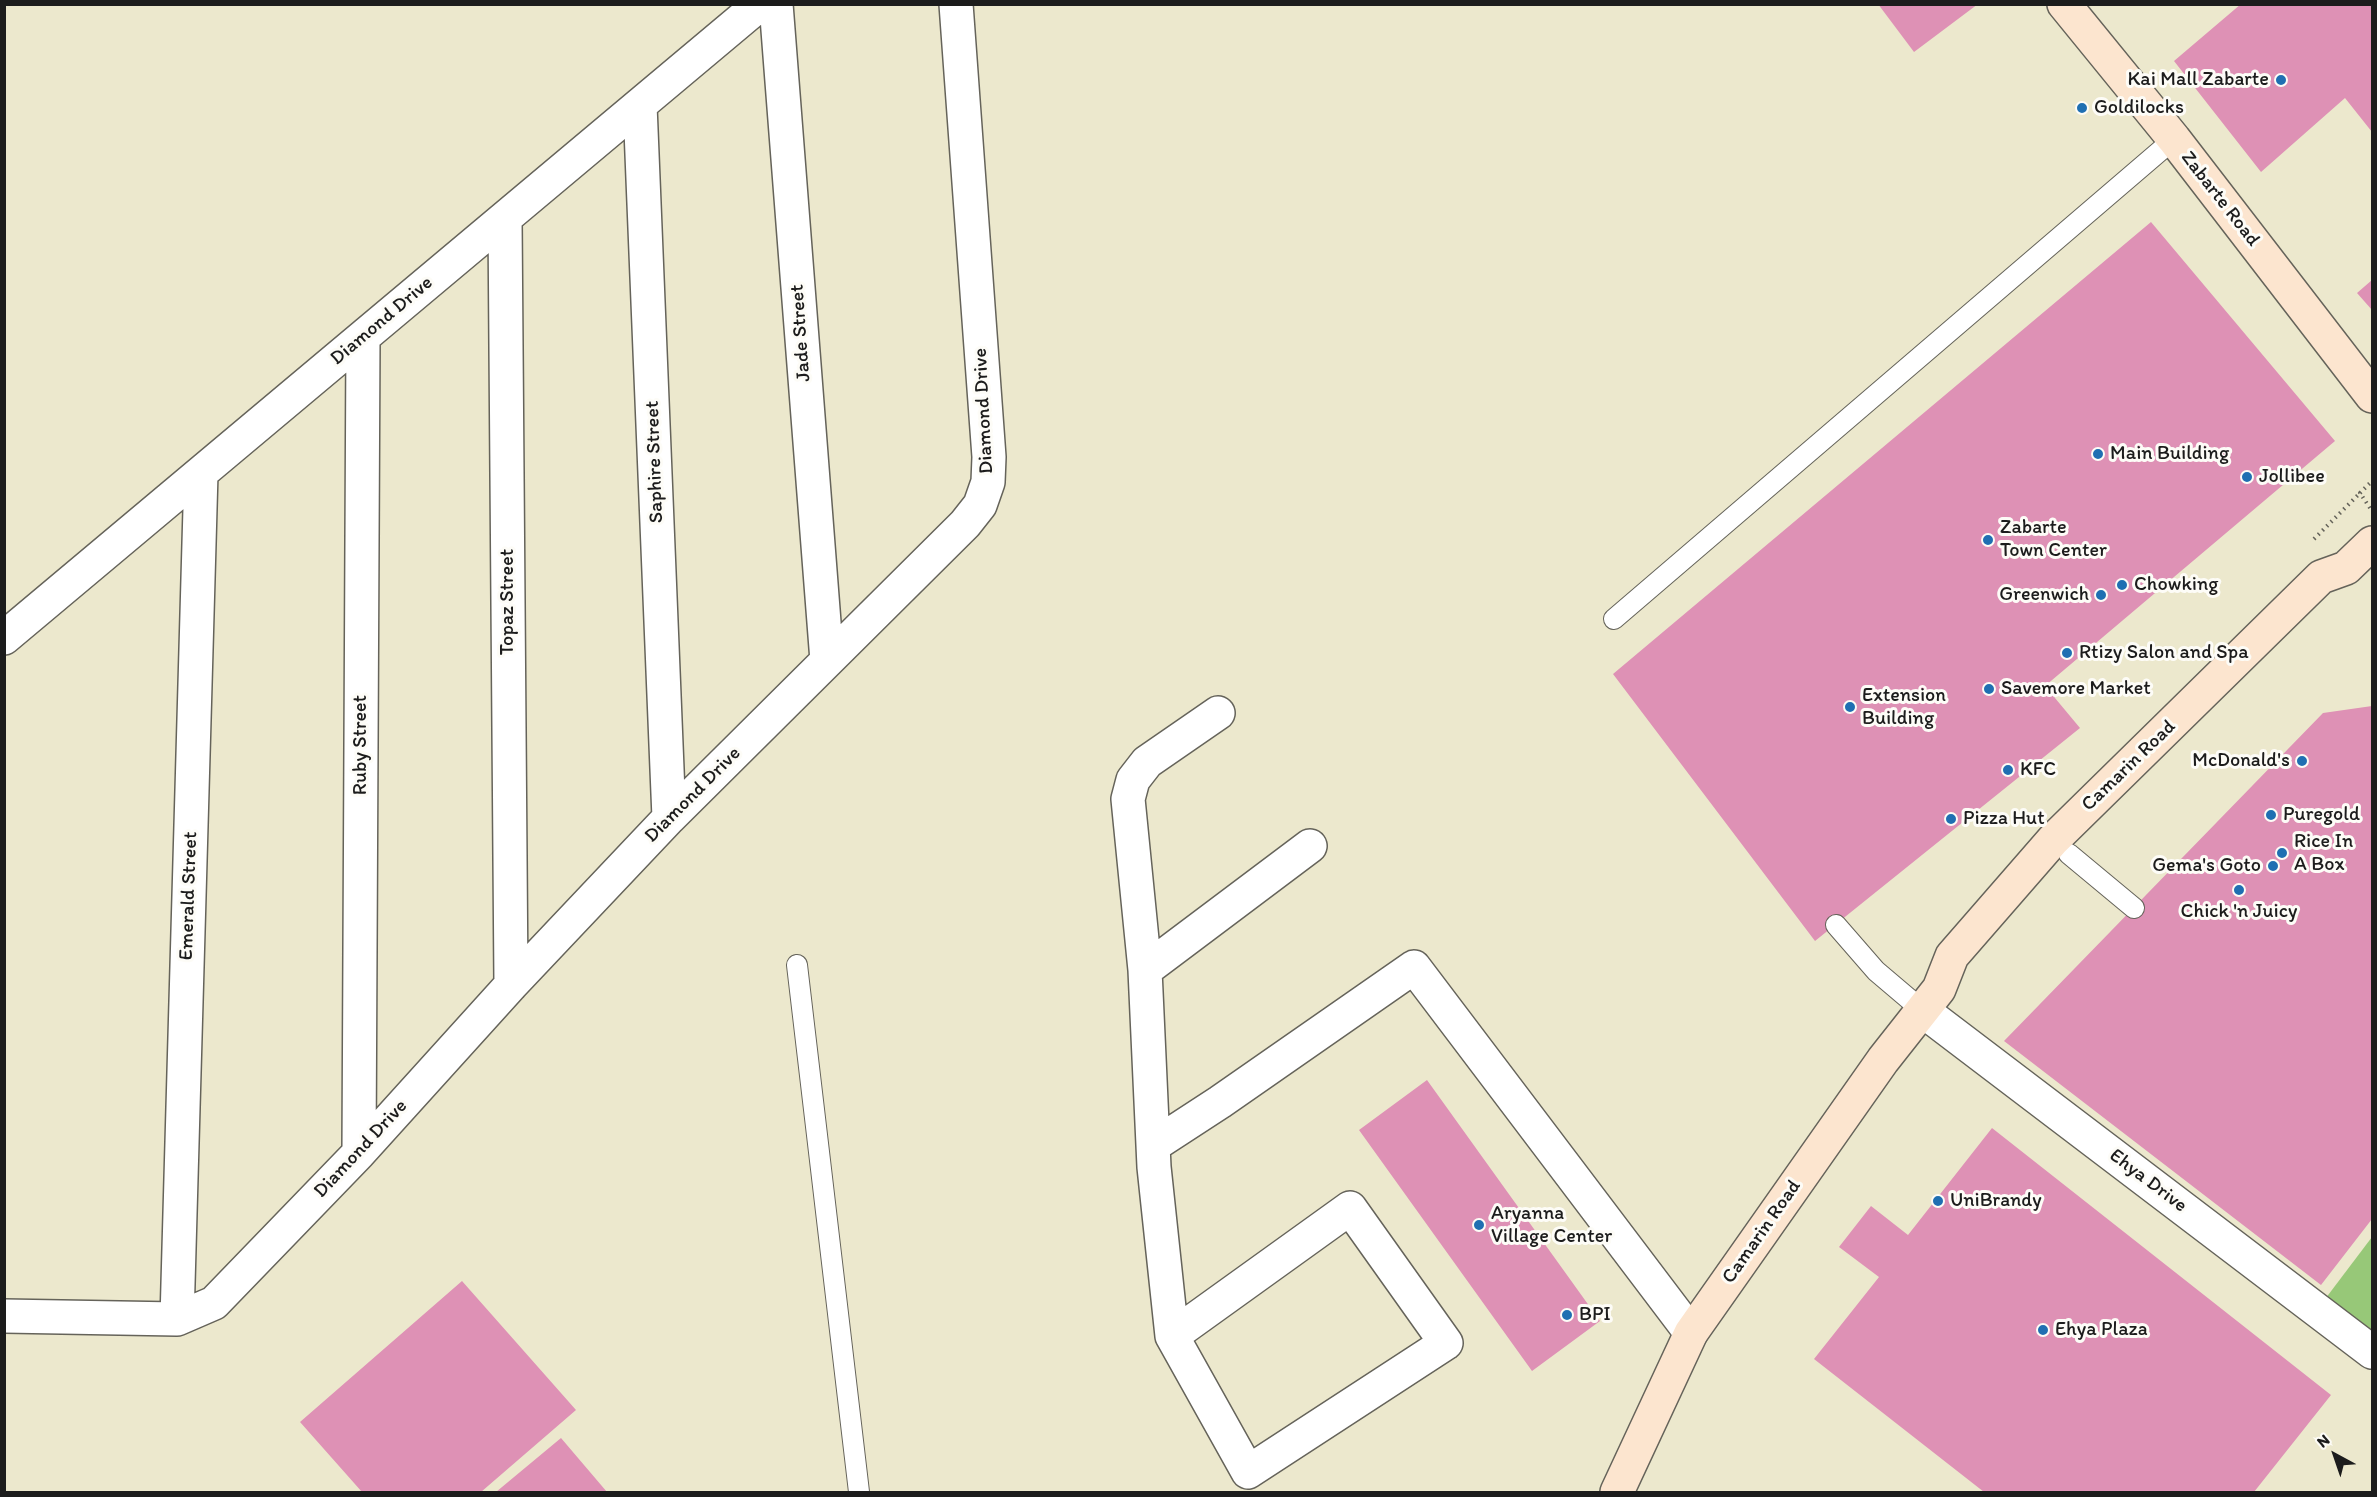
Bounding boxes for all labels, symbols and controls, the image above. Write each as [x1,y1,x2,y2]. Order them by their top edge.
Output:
place label: Kai Mall Zabarte [2127,68,2269,92]
marker: Kai Mall Zabarte [2274,73,2288,87]
place label: Goldilocks [2094,96,2184,120]
marker: Goldilocks [2075,101,2089,115]
street label: Zabarte Road [2175,147,2265,251]
street label: Diamond Drive [326,271,438,371]
street label: Jade Street [786,283,816,383]
street label: Diamond Drive [969,347,999,475]
street label: Saphire Street [641,400,669,524]
place label: Main Building [2110,442,2229,466]
marker: Main Building [2091,447,2105,461]
place label: Jollibee [2259,465,2325,489]
marker: Jollibee [2240,470,2254,484]
place label: Zabarte Town Center [2000,516,2107,563]
marker: Zabarte Town Center [1981,533,1995,547]
street label: Topaz Street [496,549,520,655]
place label: Chowking [2134,573,2218,597]
marker: Chowking [2115,578,2129,592]
place label: Greenwich [1999,583,2089,607]
marker: Greenwich [2094,588,2108,602]
place label: Rtizy Salon and Spa [2079,641,2249,665]
marker: Rtizy Salon and Spa [2060,646,2074,660]
place label: Savemore Market [2001,677,2151,701]
marker: Savemore Market [1982,682,1996,696]
place label: Extension Building [1862,684,1946,731]
street label: Ruby Street [349,695,373,795]
marker: Extension Building [1843,700,1857,714]
street label: Camarin Road [2077,715,2181,817]
street label: Diamond Drive [640,742,746,848]
place label: McDonald's [2192,749,2290,773]
marker: McDonald's [2295,754,2309,768]
place label: KFC [2020,758,2056,782]
marker: KFC [2001,763,2015,777]
place label: Puregold [2283,803,2360,827]
place label: Pizza Hut [1963,807,2045,831]
marker: Puregold [2264,808,2278,822]
marker: Pizza Hut [1944,812,1958,826]
place label: Rice In A Box [2294,830,2353,877]
street label: Emerald Street [175,831,203,961]
marker: Rice In A Box [2275,846,2289,860]
place label: Gema's Goto [2152,854,2261,878]
marker: Gema's Goto [2266,859,2280,873]
marker: Chick 'n Juicy [2232,883,2246,897]
place label: Chick 'n Juicy [2181,900,2297,924]
street label: Diamond Drive [309,1095,413,1203]
street label: Ehya Drive [2104,1144,2192,1218]
street label: Camarin Road [1717,1175,1807,1289]
place label: UniBrandy [1950,1189,2042,1213]
marker: UniBrandy [1931,1194,1945,1208]
place label: Aryanna Village Center [1491,1202,1612,1249]
marker: Aryanna Village Center [1472,1218,1486,1232]
place label: BPI [1579,1303,1611,1327]
marker: BPI [1560,1308,1574,1322]
place label: Ehya Plaza [2055,1318,2148,1342]
marker: Ehya Plaza [2036,1323,2050,1337]
north arrow [2305,1425,2365,1485]
text: N [2313,1430,2333,1452]

